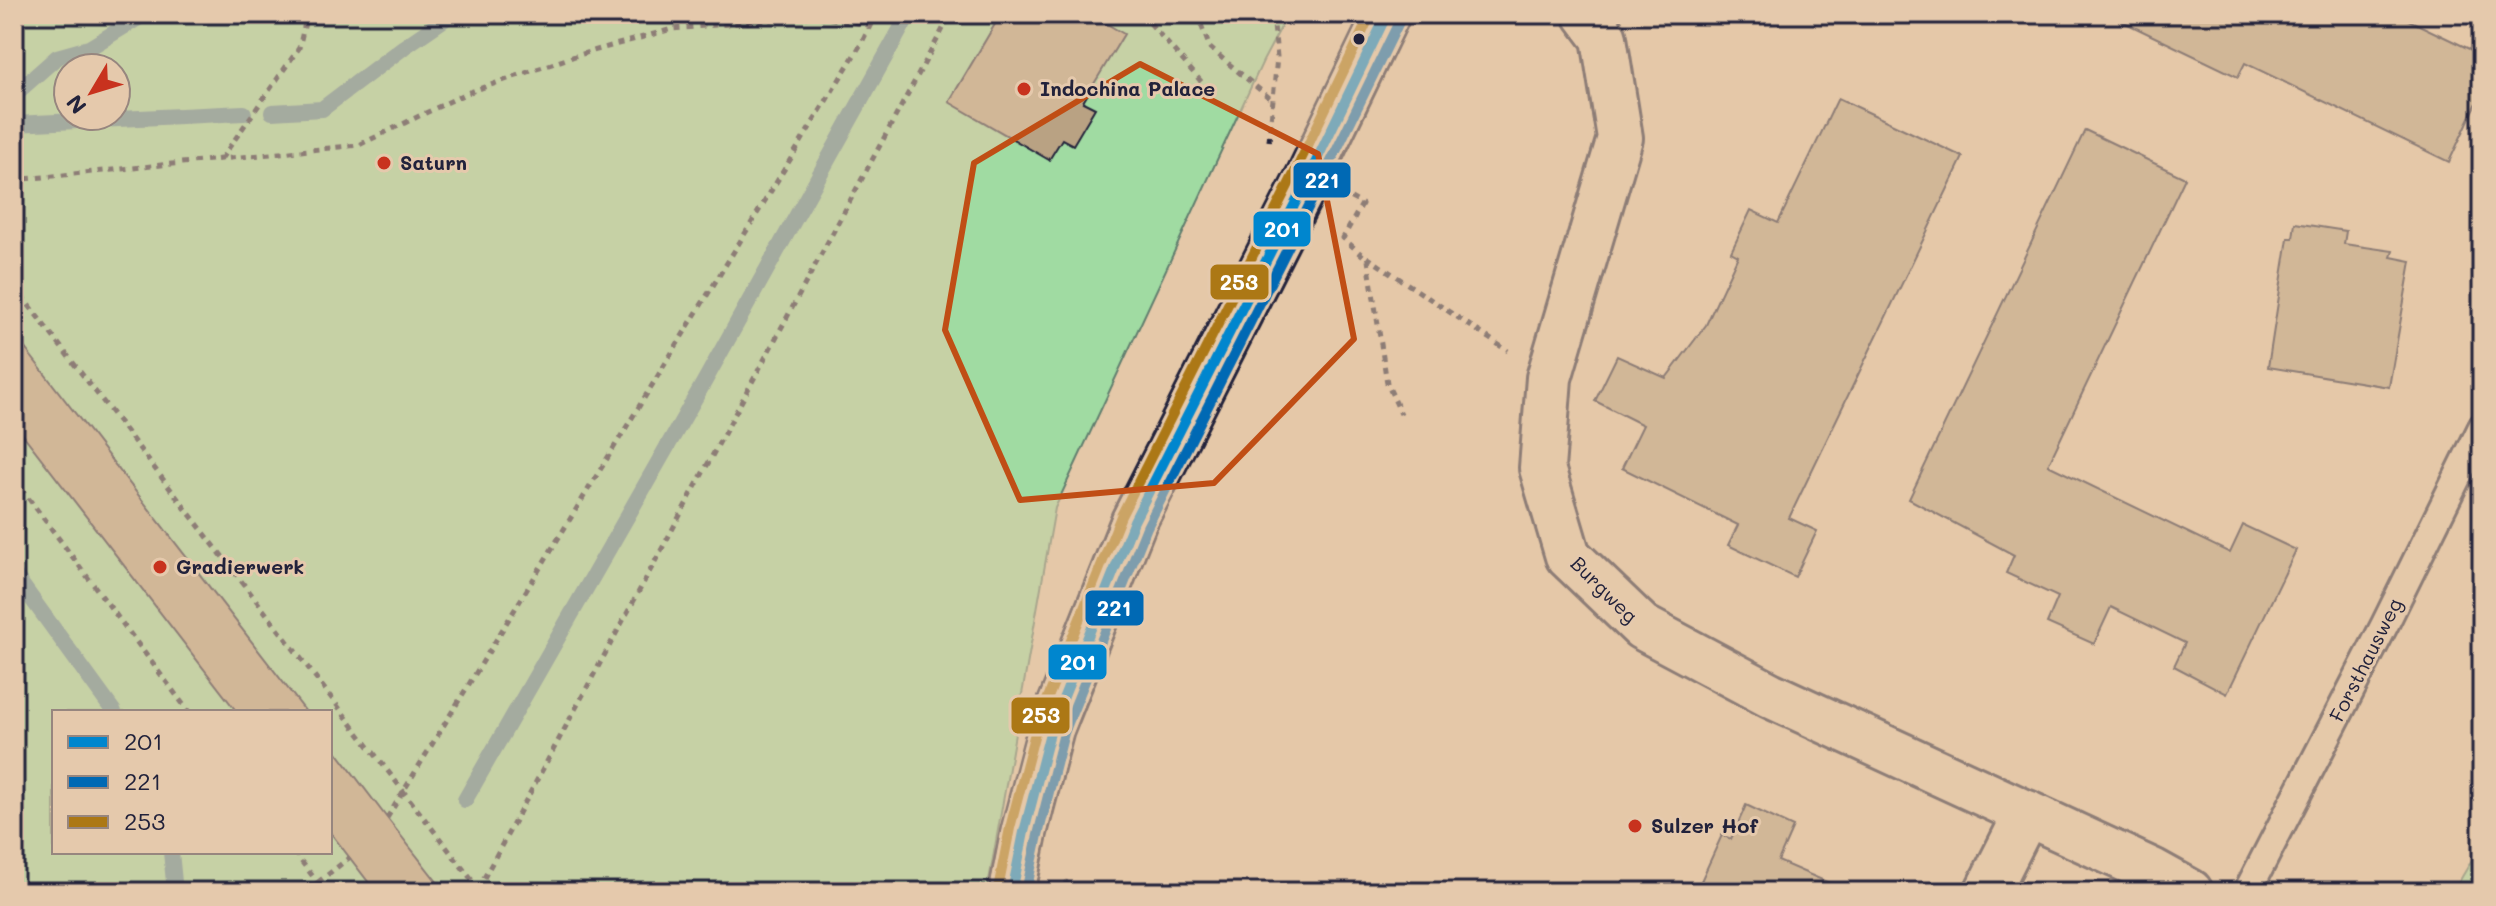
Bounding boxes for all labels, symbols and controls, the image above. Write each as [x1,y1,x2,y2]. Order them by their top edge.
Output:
unlabelled marker [1351,31,1367,47]
north arrow [52,52,132,132]
place label: Indochina Palace [1040,75,1215,101]
marker: Indochina Palace [1015,80,1033,98]
text: N [59,89,92,120]
place label: Saturn [400,149,467,175]
marker: Saturn [375,154,393,172]
line badge: 221 [1292,161,1352,199]
text: 221 [1305,165,1339,194]
line badge: 201 [1252,210,1312,248]
text: 201 [1264,214,1300,243]
line badge: 253 [1209,263,1270,301]
text: 253 [1220,267,1258,296]
street label: Burgweg [1566,550,1644,628]
place label: Gradierwerk [176,553,304,579]
marker: Gradierwerk [151,558,169,576]
line badge: 221 [1084,589,1145,627]
text: 221 [1097,593,1131,622]
street label: Forsthausweg [2323,593,2407,726]
line badge: 201 [1047,643,1108,681]
text: 201 [1060,647,1096,676]
line badge: 253 [1010,696,1071,735]
text: 253 [1022,700,1060,729]
legend [52,710,332,854]
text: 201 [124,725,163,756]
text: 221 [124,765,161,796]
text: 253 [124,805,165,836]
place label: Sulzer Hof [1651,812,1758,838]
marker: Sulzer Hof [1626,817,1644,835]

